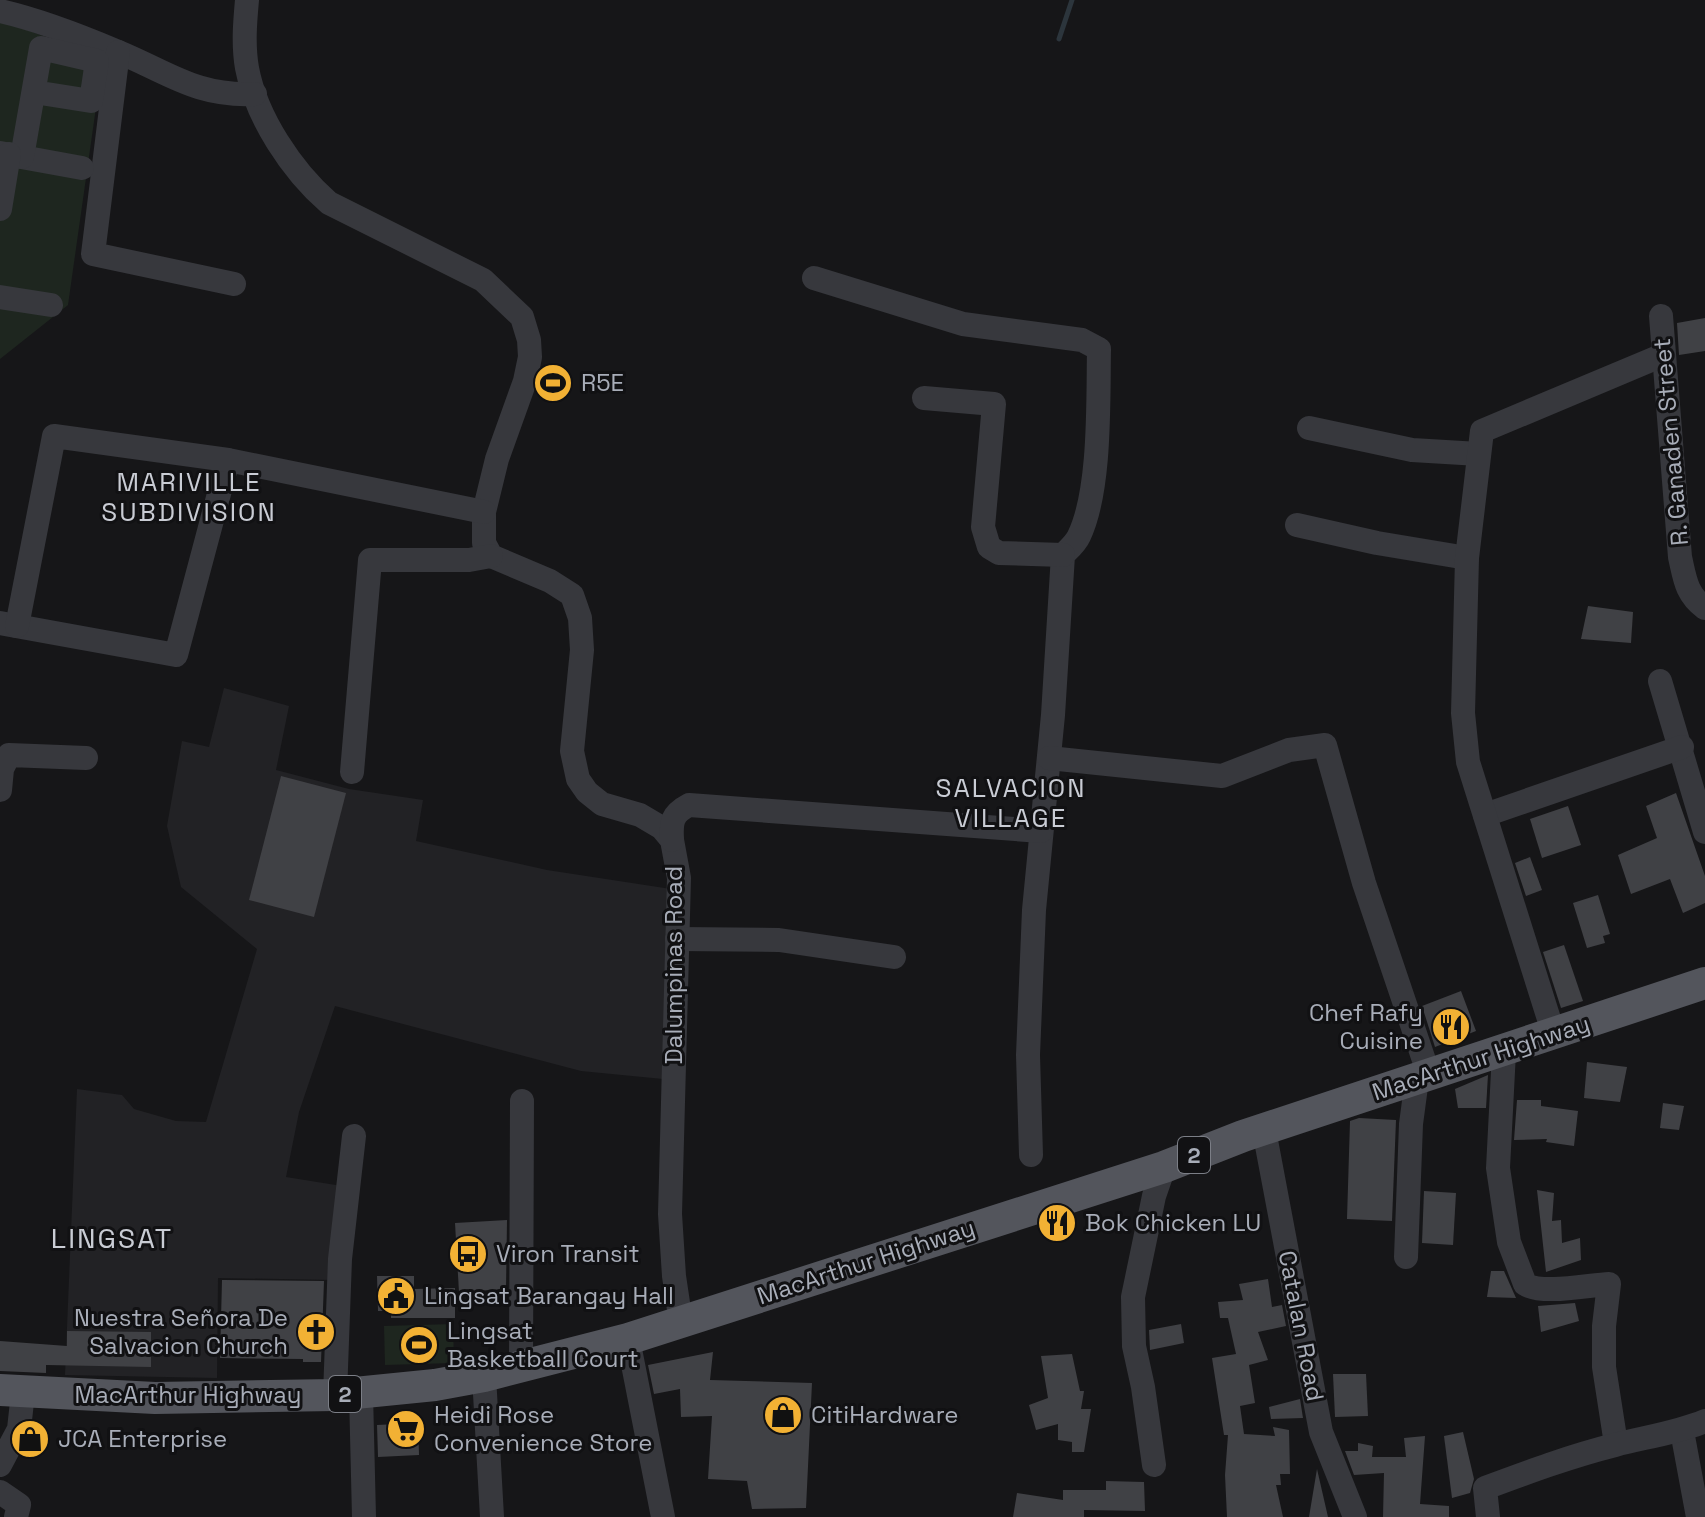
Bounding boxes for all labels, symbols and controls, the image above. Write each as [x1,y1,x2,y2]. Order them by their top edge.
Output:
street label: R. Ganaden Street [1646,337,1695,547]
sports icon: R5E [532,362,574,404]
place label: R5E [581,367,624,398]
district label: MARIVILLE SUBDIVISION [101,465,277,529]
district label: SALVACION VILLAGE [936,771,1086,835]
street label: Dalumpinas Road [658,866,689,1064]
place label: Chef Rafy Cuisine [1309,997,1423,1056]
restaurant icon: Chef Rafy Cuisine [1430,1006,1472,1048]
street label: MacArthur Highway [1368,1008,1594,1107]
road number: 2 [1178,1137,1210,1173]
restaurant icon: Bok Chicken LU [1036,1202,1078,1244]
place label: Bok Chicken LU [1085,1207,1261,1238]
street label: MacArthur Highway [753,1212,979,1311]
district label: LINGSAT [51,1220,173,1256]
bus stop icon: Viron Transit [447,1233,489,1275]
place label: Viron Transit [496,1238,639,1269]
street label: Catalan Road [1272,1248,1331,1404]
public building icon: Lingsat Barangay Hall [375,1275,417,1317]
place label: Lingsat Barangay Hall [424,1280,674,1311]
place label: Nuestra Señora De Salvacion Church [74,1302,288,1361]
church icon: Nuestra Señora De Salvacion Church [295,1311,337,1353]
place label: Lingsat Basketball Court [447,1315,638,1374]
sports icon: Lingsat Basketball Court [398,1324,440,1366]
road number: 2 [329,1376,361,1412]
street label: MacArthur Highway [74,1379,302,1410]
shop icon: CitiHardware [762,1394,804,1436]
place label: Heidi Rose Convenience Store [434,1399,652,1458]
place label: CitiHardware [811,1399,958,1430]
supermarket icon: Heidi Rose Convenience Store [385,1408,427,1450]
shop icon: JCA Enterprise [9,1418,51,1460]
place label: JCA Enterprise [58,1423,227,1454]

